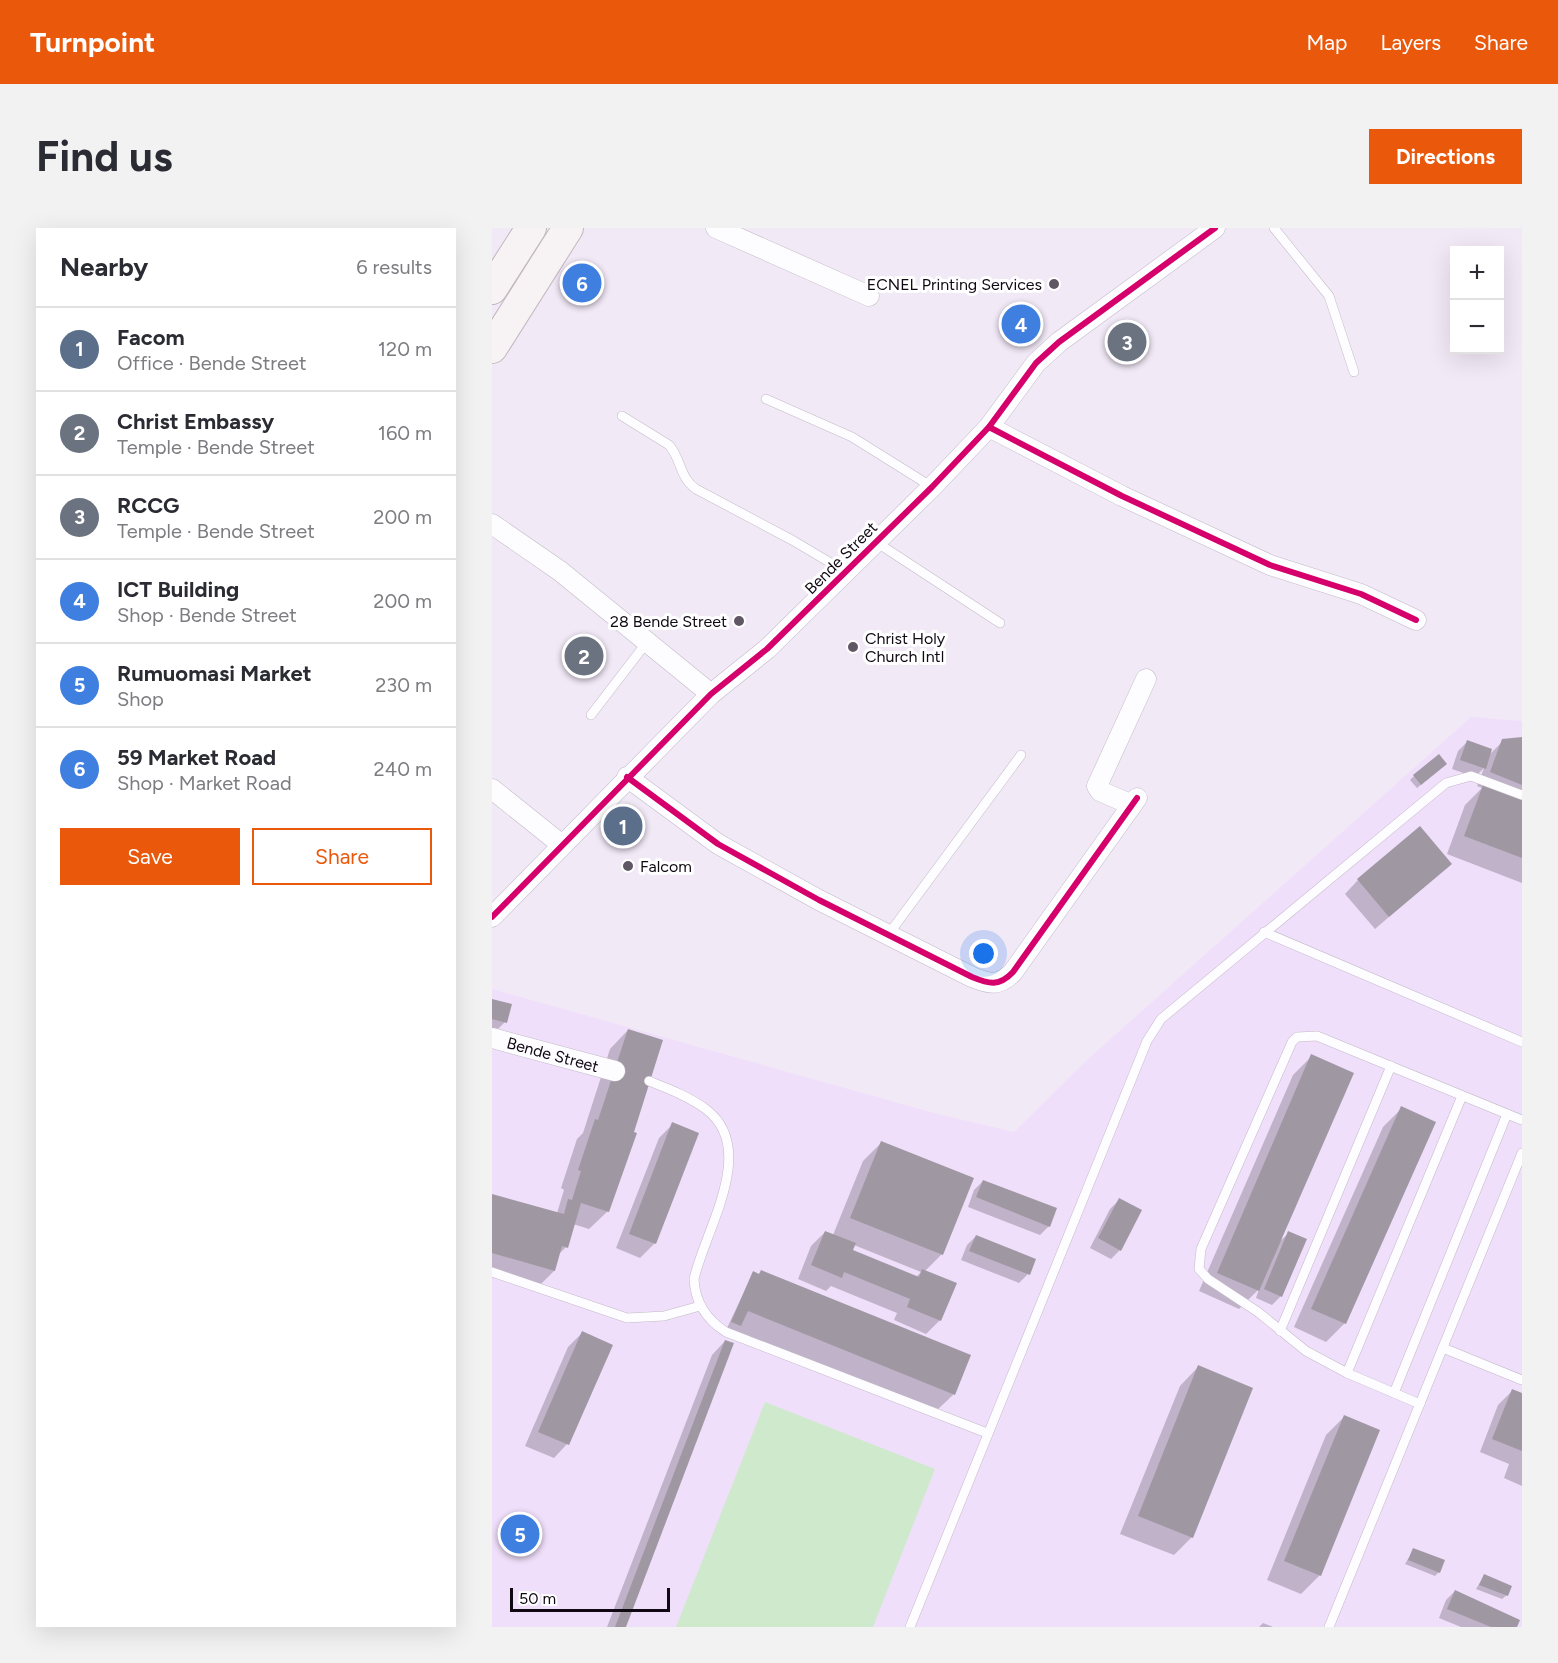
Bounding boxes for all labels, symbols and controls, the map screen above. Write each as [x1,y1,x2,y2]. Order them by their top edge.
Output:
text: Turnpoint [30,25,155,59]
text: Map [1307,30,1347,55]
text: Layers [1380,30,1441,55]
text: Share [1474,30,1528,55]
button: Directions [1369,129,1522,184]
text: Find us [36,131,173,182]
map controls [1450,246,1504,354]
button: + [1450,246,1504,300]
text: Nearby [60,251,148,283]
text: 6 results [356,255,432,279]
pin: 6 [562,260,602,306]
place label: ECNEL Printing Services [867,275,1042,294]
marker: ECNEL Printing Services [1047,277,1061,291]
button: − [1450,300,1504,354]
pin: 4 [1002,302,1040,346]
pin: 3 [1108,320,1146,364]
text: Facom [117,324,185,351]
text: 1 [75,337,84,361]
text: 120 m [378,337,432,361]
text: Office · Bende Street [117,351,307,375]
text: Christ Embassy [117,408,274,435]
text: 2 [74,421,85,445]
text: 160 m [378,421,432,445]
text: Temple · Bende Street [117,435,315,459]
text: RCCG [117,492,179,519]
text: 3 [74,505,85,529]
text: 200 m [373,505,432,529]
street label: Bende Street [801,518,881,598]
text: Temple · Bende Street [117,519,315,543]
text: ICT Building [117,576,239,603]
text: 4 [73,589,86,613]
text: 200 m [373,589,432,613]
text: Shop · Bende Street [117,603,297,627]
place label: 28 Bende Street [610,612,727,631]
marker: 28 Bende Street [732,614,746,628]
place label: Christ Holy Church Intl [865,629,946,666]
pin: 2 [564,634,604,678]
marker: Christ Holy Church Intl [846,640,860,654]
text: Rumuomasi Market [117,660,312,687]
text: 5 [74,673,85,697]
text: 230 m [375,673,432,697]
text: Shop [117,687,164,711]
text: 59 Market Road [117,744,276,771]
text: 6 [74,757,85,781]
text: 240 m [374,757,432,781]
text: Shop · Market Road [117,771,292,795]
pin: 1 [604,804,642,848]
button: Save [60,828,240,885]
button: Share [252,828,432,885]
place label: Falcom [640,857,692,876]
marker: Falcom [621,859,635,873]
your location [969,939,998,968]
street label: Bende Street [505,1033,601,1076]
pin: 5 [501,1512,540,1556]
scale bar [510,1585,670,1612]
text: 50 m [519,1589,556,1608]

